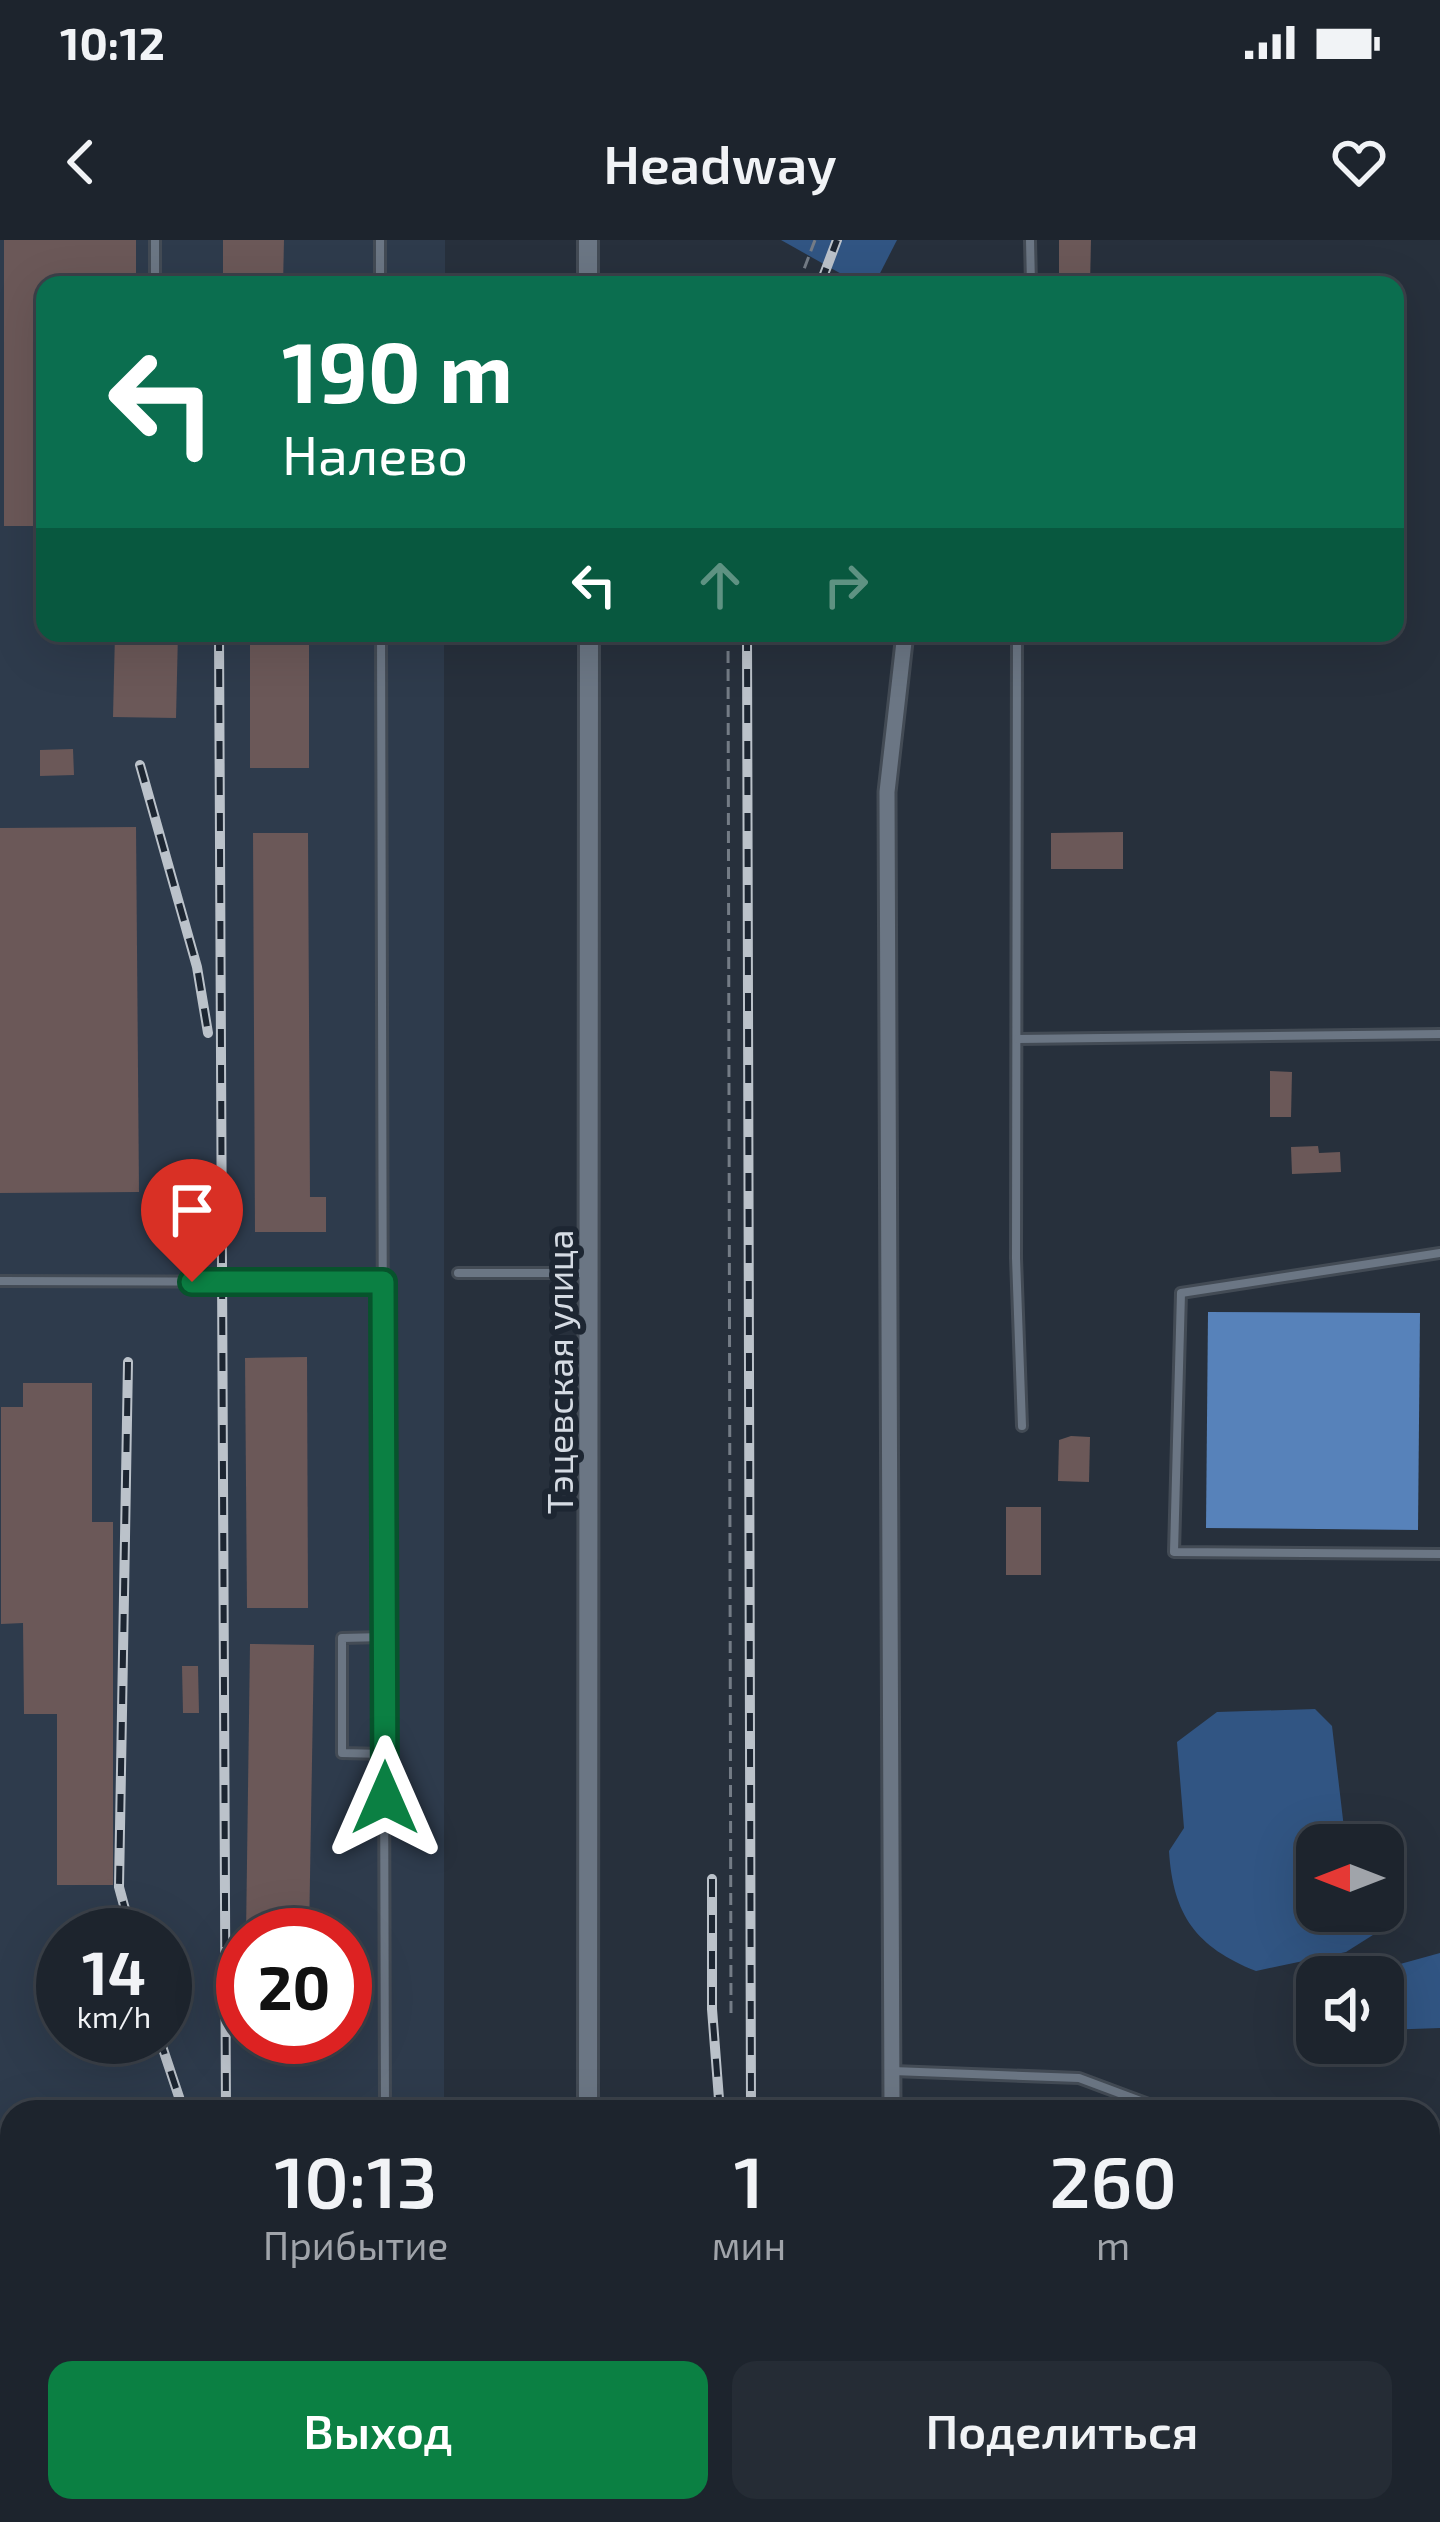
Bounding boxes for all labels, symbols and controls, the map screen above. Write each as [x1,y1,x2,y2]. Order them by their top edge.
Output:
text: 10:12 [60,15,165,69]
icon: back [48,129,114,195]
icon: heart [1326,129,1392,195]
text: Headway [603,130,837,195]
text: 190 m [282,319,513,420]
icon: left [84,324,240,480]
text: Налево [282,421,468,486]
icon: left [561,552,627,618]
icon: ahead [687,552,753,618]
icon: right [813,552,879,618]
pin [141,1159,243,1282]
icon: arrive [159,1177,225,1243]
street label: Тэцевская улица [537,1230,581,1514]
position arrow [322,1735,448,1861]
north arrow [1296,1824,1404,1932]
map controls [1296,1824,1404,2064]
speed limit sign: 20 [216,1908,372,2064]
text: 14 [82,1935,146,2007]
button: sound [1296,1956,1404,2064]
text: km/h [77,1998,151,2034]
text: 10:13 [274,2136,437,2222]
text: 1 [734,2136,764,2222]
text: 260 [1049,2136,1177,2222]
text: Прибытие [263,2221,448,2268]
text: мин [711,2221,786,2268]
text: m [1096,2221,1130,2268]
button: Выход [48,2361,708,2499]
button: Поделиться [732,2361,1392,2499]

